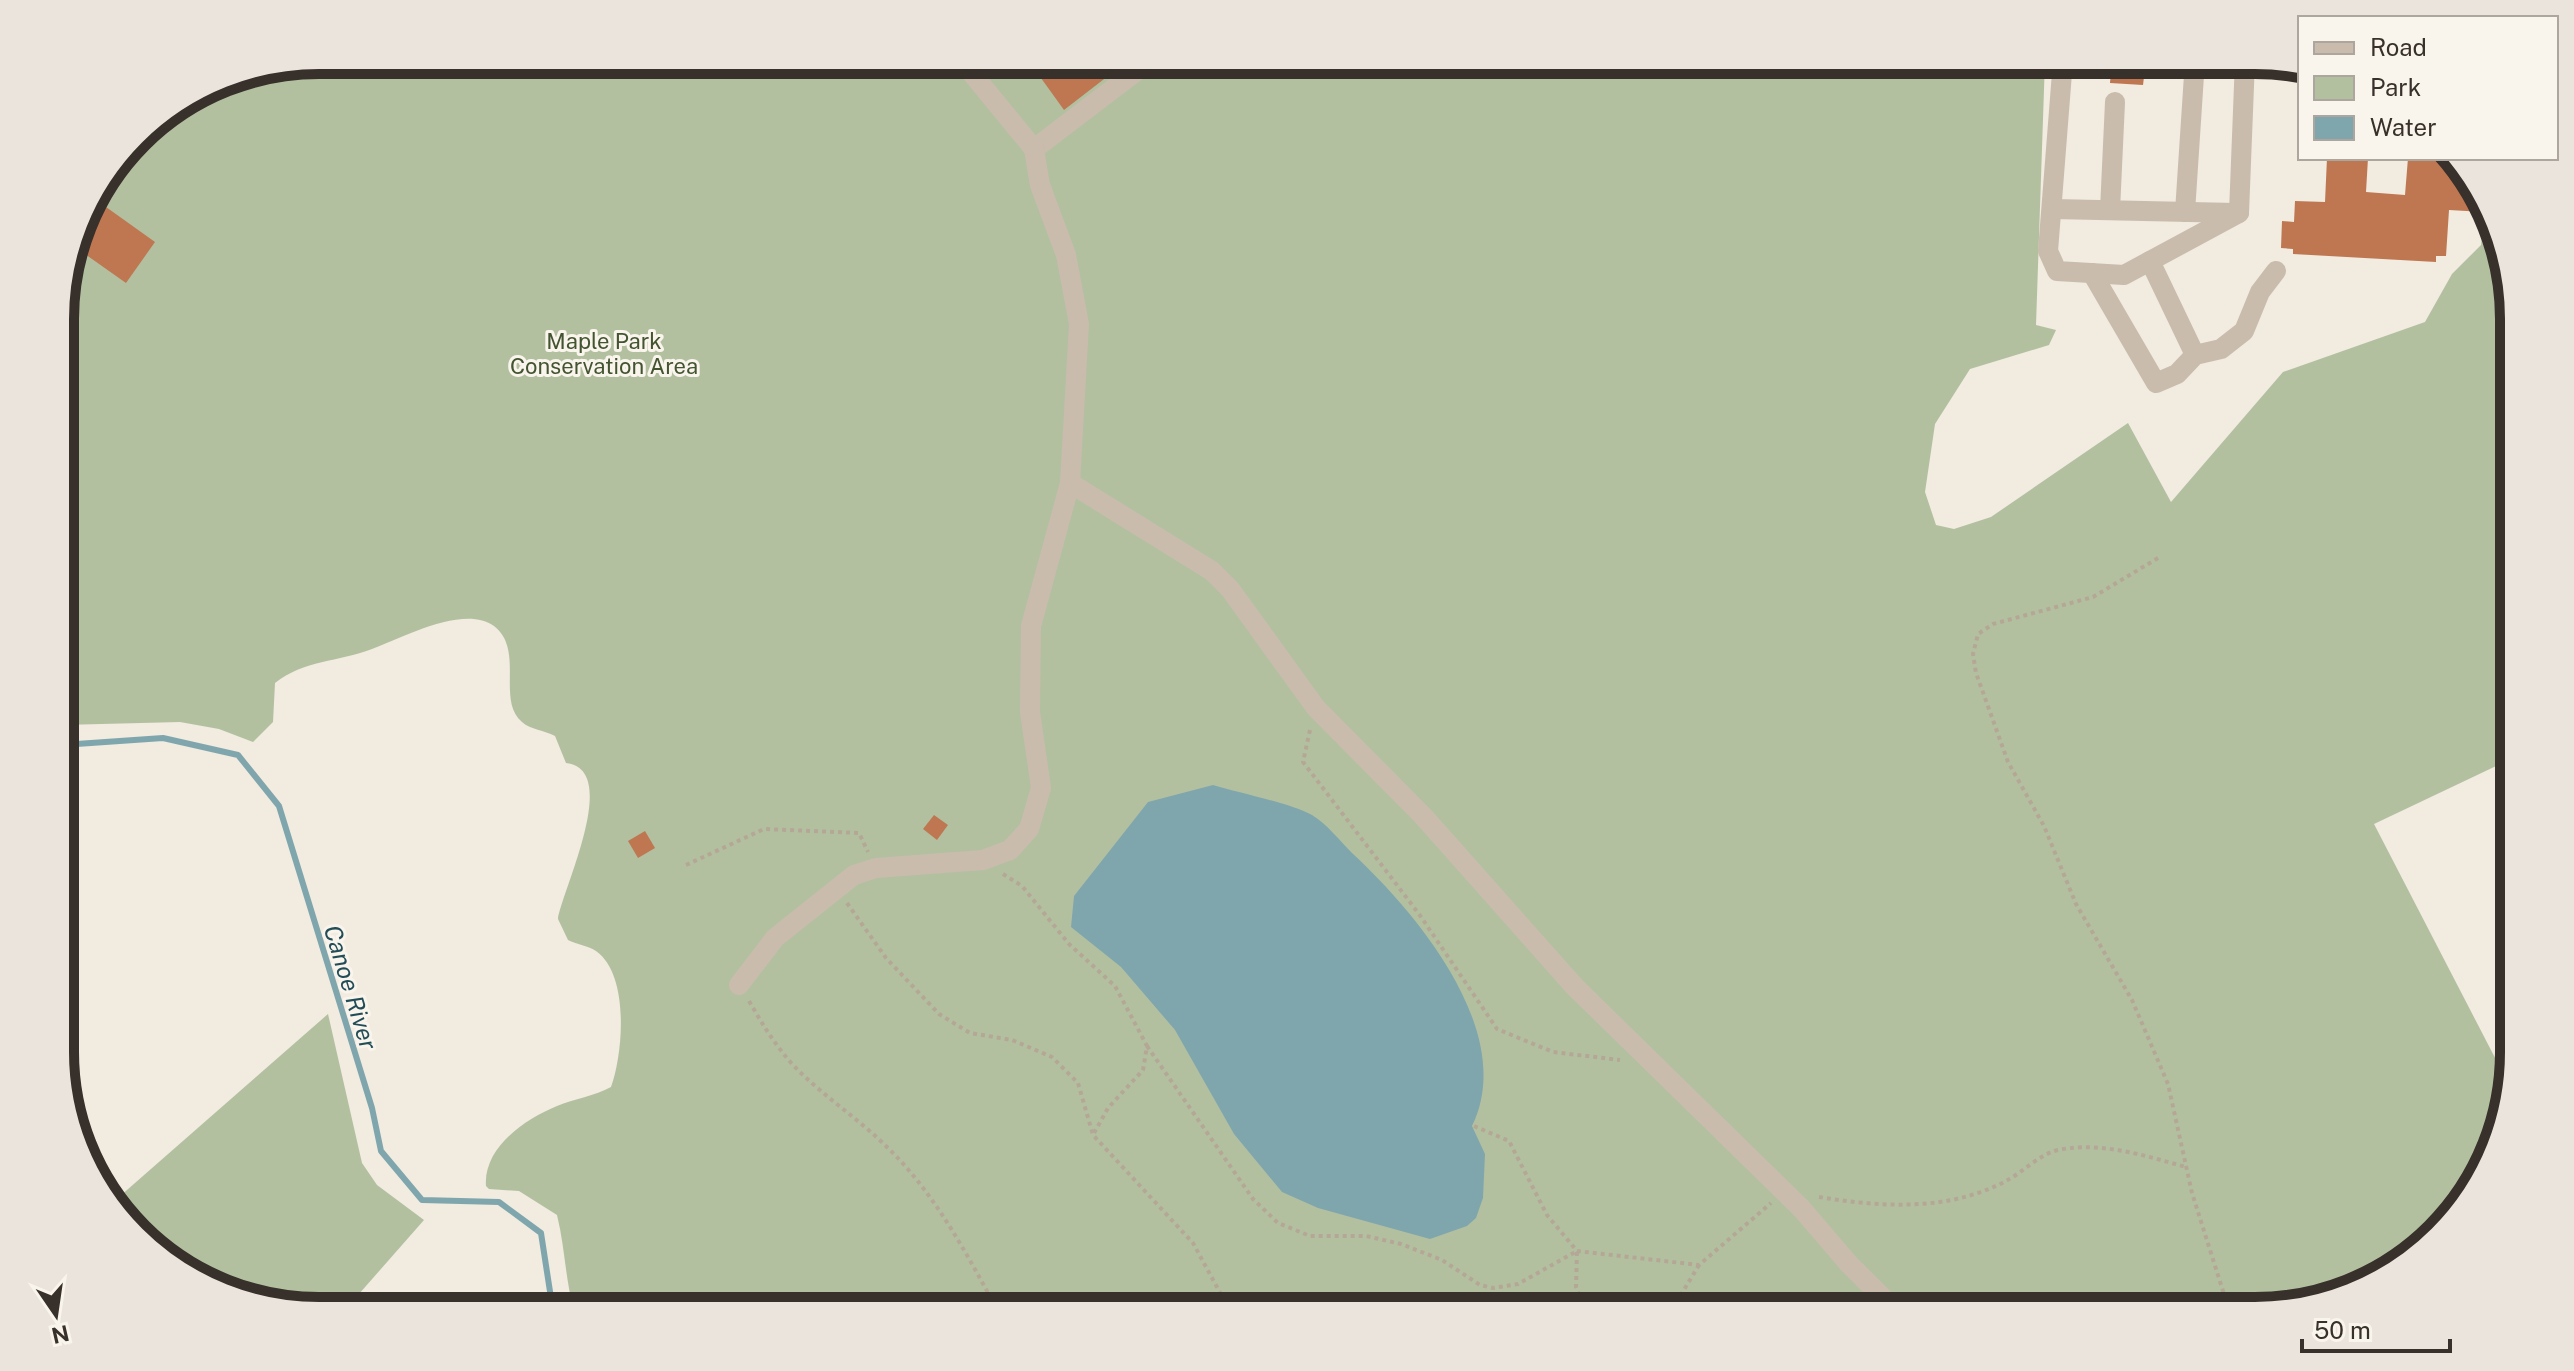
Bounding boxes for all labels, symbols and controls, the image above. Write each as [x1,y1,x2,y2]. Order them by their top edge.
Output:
legend [2298,16,2558,160]
text: Road [2370,33,2427,61]
text: Park [2370,73,2421,101]
text: Water [2370,113,2437,141]
park label: Maple Park Conservation Area [510,328,698,379]
water label: Canoe River [319,921,383,1053]
north arrow [16,1275,96,1355]
scale bar [2302,1303,2450,1353]
text: 50 m [2314,1316,2371,1344]
text: N [49,1320,72,1349]

